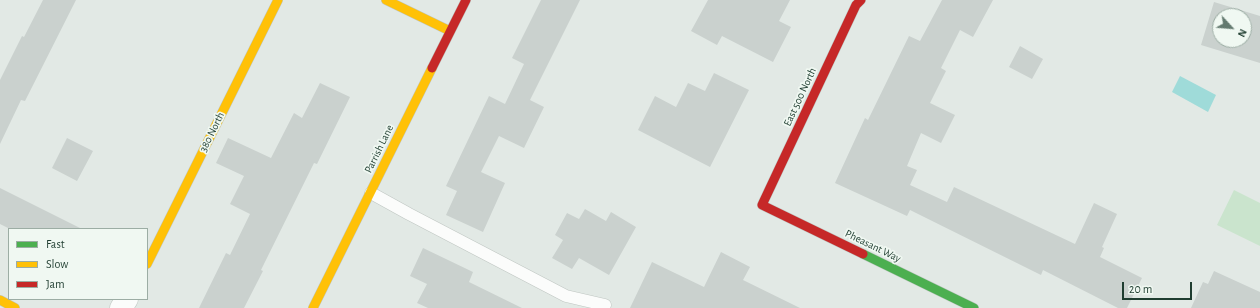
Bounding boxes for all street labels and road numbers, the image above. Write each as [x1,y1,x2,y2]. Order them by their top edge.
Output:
street label: East 500 North [781,66,819,128]
street label: 380 North [197,110,227,154]
street label: Parrish Lane [362,123,396,175]
street label: Pheasant Way [843,227,903,265]

